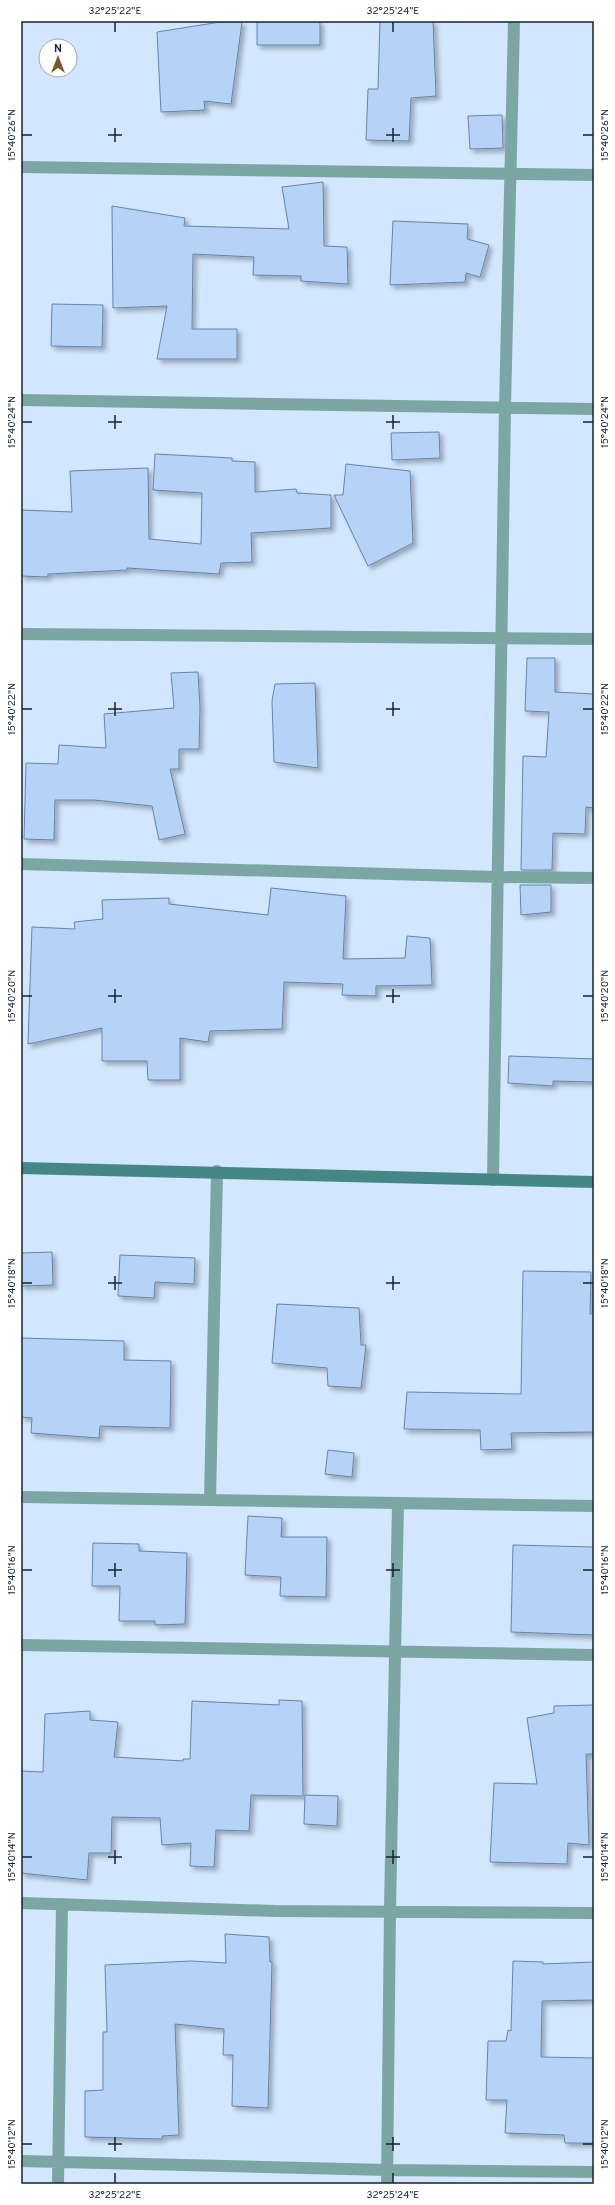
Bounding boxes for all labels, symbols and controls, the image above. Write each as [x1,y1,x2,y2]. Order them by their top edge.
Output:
text: 32°25'22"E [89,5,141,18]
text: 32°25'24"E [367,5,419,18]
north arrow [38,38,78,78]
text: N [54,42,62,56]
text: 15°40'26"N [6,109,19,161]
text: 15°40'26"N [599,109,612,161]
text: 15°40'24"N [6,396,19,448]
text: 15°40'24"N [599,396,612,448]
text: 15°40'22"N [6,683,19,735]
text: 15°40'22"N [599,683,612,735]
text: 15°40'20"N [6,970,19,1022]
text: 15°40'20"N [599,970,612,1022]
text: 15°40'18"N [6,1258,19,1308]
text: 15°40'18"N [599,1258,612,1308]
text: 15°40'16"N [6,1545,19,1595]
text: 15°40'16"N [599,1545,612,1595]
text: 15°40'14"N [6,1832,19,1882]
text: 15°40'14"N [599,1832,612,1882]
text: 15°40'12"N [6,2119,19,2169]
text: 15°40'12"N [599,2119,612,2169]
text: 32°25'22"E [89,2189,141,2202]
text: 32°25'24"E [367,2189,419,2202]

